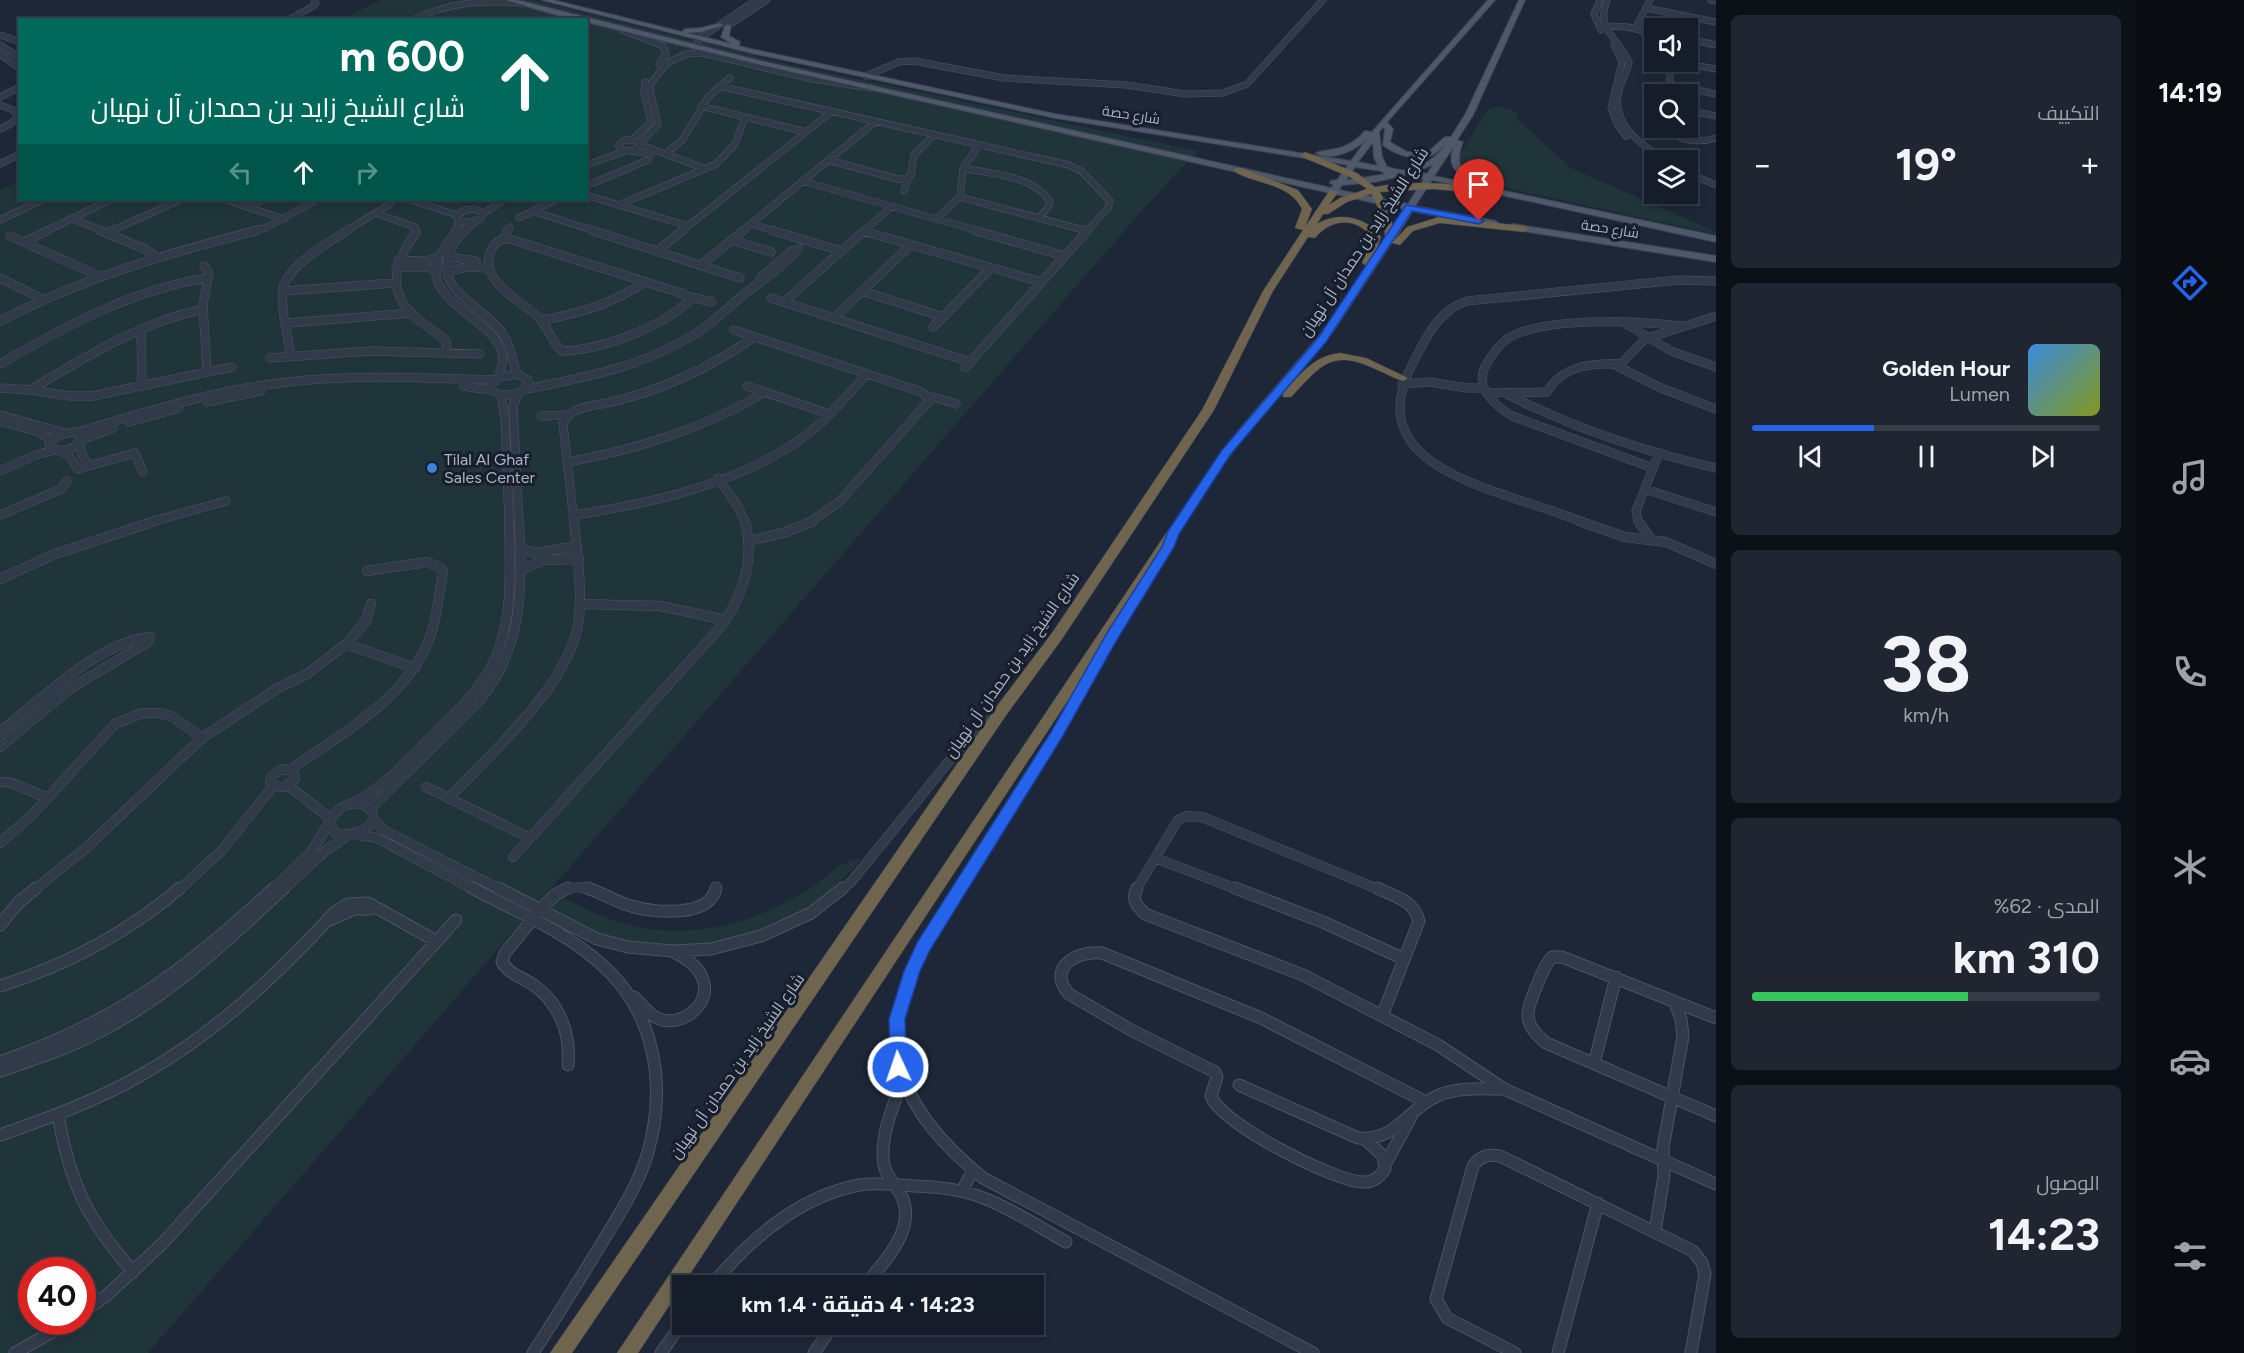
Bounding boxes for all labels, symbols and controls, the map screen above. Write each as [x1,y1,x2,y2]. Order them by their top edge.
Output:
map controls [1644,18,1698,204]
button: sound [1644,18,1698,72]
text: 600 m [340,31,465,82]
icon: ahead [486,42,564,120]
text: 14:19 [2158,76,2222,109]
button: search [1644,84,1698,138]
text: شارع الشيخ زايد بن حمدان آل نهيان [91,91,465,124]
text: التكييف [2037,101,2100,125]
street label: شارع حصة [1101,102,1161,128]
text: 19° [1895,137,1957,191]
street label: شارع الشيخ زايد بن حمدان آل نهيان [1296,144,1434,341]
text: − [1752,145,1773,184]
text: + [2079,145,2100,184]
button: layers [1644,150,1698,204]
icon: left [224,156,257,189]
icon: ahead [287,156,320,189]
icon: right [350,156,383,189]
pin [1453,159,1504,221]
icon: arrive [1462,168,1495,201]
street label: شارع حصة [1580,216,1640,242]
icon: directions [2169,262,2211,304]
text: Golden Hour [1882,355,2010,382]
text: Lumen [1949,382,2010,406]
icon: previous [1794,440,1827,473]
icon: pause [1910,440,1943,473]
icon: next [2026,440,2059,473]
place label: Tilal Al Ghaf Sales Center [444,450,536,487]
icon: music [2169,456,2211,498]
marker: Tilal Al Ghaf Sales Center [425,461,439,475]
street label: شارع الشيخ زايد بن حمدان آل نهيان [941,569,1085,762]
text: 38 [1880,617,1972,711]
icon: phone [2169,651,2211,693]
text: km/h [1903,703,1949,727]
icon: climate [2169,846,2211,888]
text: المدى · 62% [1994,894,2100,918]
text: 310 km [1953,930,2100,984]
street label: شارع الشيخ زايد بن حمدان آل نهيان [666,970,810,1163]
position arrow [866,1035,930,1099]
icon: car [2169,1040,2211,1082]
text: الوصول [2036,1171,2100,1195]
text: 14:23 [1988,1207,2100,1261]
icon: filters [2169,1235,2211,1277]
speed limit sign: 40 [18,1257,96,1335]
text: 14:23 · 4 دقيقة · 1.4 km [741,1291,975,1318]

